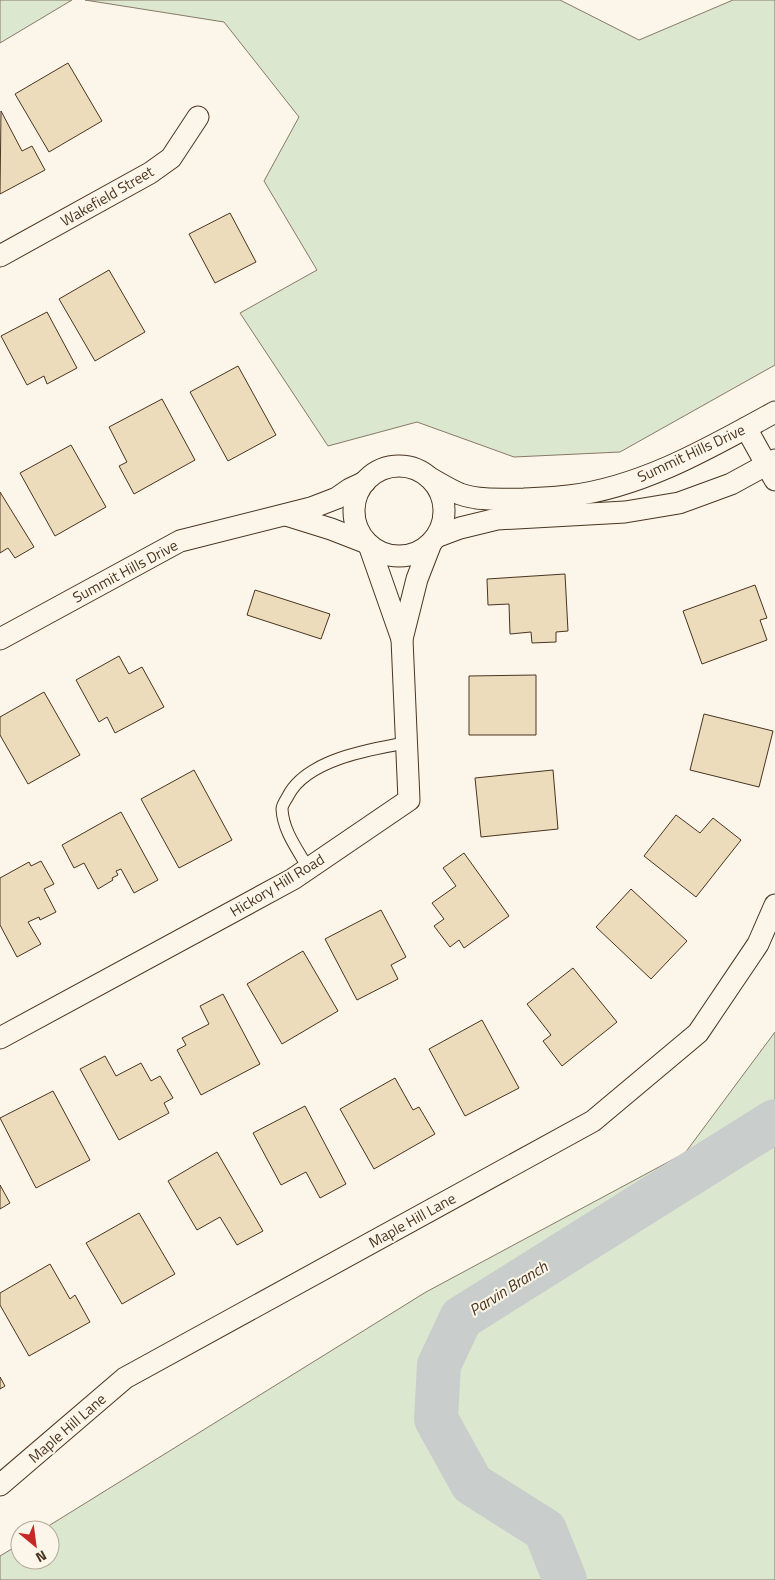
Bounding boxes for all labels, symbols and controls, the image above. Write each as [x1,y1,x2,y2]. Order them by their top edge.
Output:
street label: Wakefield Street [56,160,159,232]
street label: Summit Hills Drive [633,418,749,488]
street label: Summit Hills Drive [68,534,182,608]
street label: Hickory Hill Road [225,848,329,922]
street label: Maple Hill Lane [364,1187,460,1253]
water label: Parvin Branch [464,1254,553,1322]
street label: Maple Hill Lane [23,1388,111,1468]
north arrow [10,1520,60,1570]
text: N [32,1545,51,1568]

